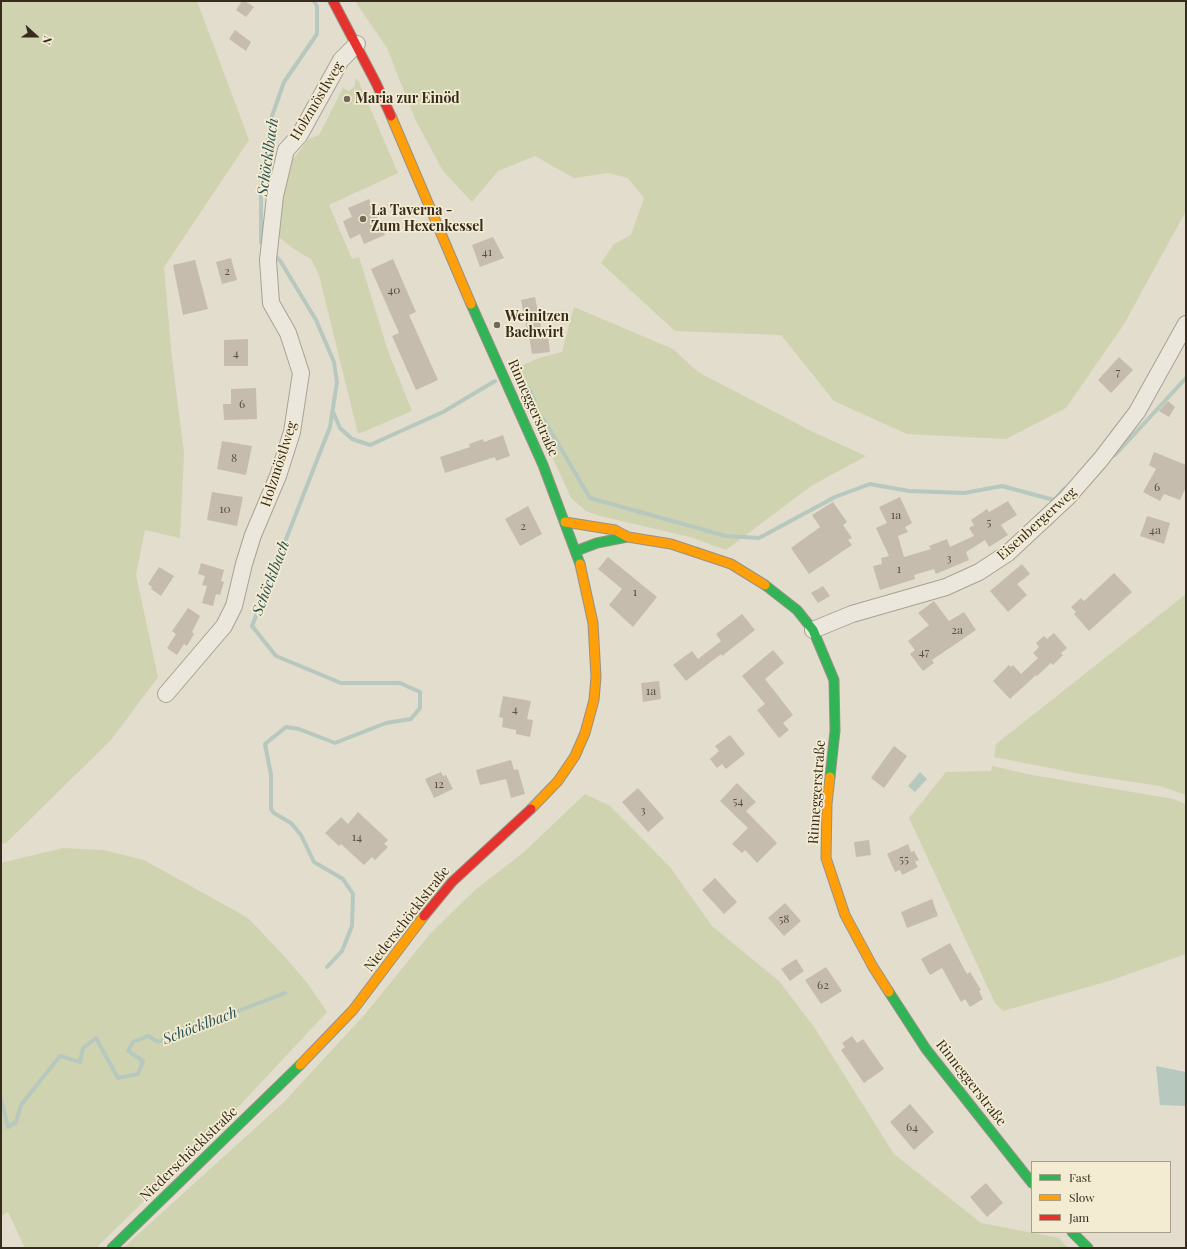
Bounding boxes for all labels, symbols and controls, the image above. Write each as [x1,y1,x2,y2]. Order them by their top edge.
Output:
north arrow [16,16,56,56]
text: N [39,34,56,47]
street label: Holzmöstlweg [287,59,347,143]
place label: Maria zur Einöd [355,91,460,107]
marker: Maria zur Einöd [342,94,352,104]
water label: Schöcklbach [254,117,282,197]
place label: La Taverna - Zum Hexenkessel [371,203,484,236]
marker: La Taverna - Zum Hexenkessel [358,214,368,224]
house number: 41 [482,245,492,259]
house number: 2 [224,264,230,278]
house number: 40 [387,283,401,297]
place label: Weinitzen Bachwirt [505,309,569,342]
marker: Weinitzen Bachwirt [492,320,502,330]
house number: 4 [233,346,239,360]
street label: Rinneggerstraße [504,357,562,459]
house number: 7 [1116,365,1120,379]
house number: 6 [239,397,245,411]
street label: Holzmöstlweg [257,419,301,509]
house number: 8 [231,451,237,465]
house number: 6 [1154,480,1160,494]
street label: Eisenbergerweg [994,484,1080,564]
house number: 10 [219,502,231,516]
house number: 1a [891,508,901,522]
house number: 5 [987,515,991,529]
house number: 2 [520,519,526,533]
house number: 4a [1149,523,1161,537]
water label: Schöcklbach [249,538,293,618]
house number: 3 [946,551,952,565]
house number: 1 [897,562,901,576]
house number: 1 [633,585,637,599]
house number: 2a [951,623,963,637]
house number: 47 [919,645,929,659]
house number: 1a [646,684,656,698]
house number: 4 [512,702,518,716]
street label: Rinneggerstraße [805,739,829,845]
house number: 12 [434,777,444,791]
house number: 54 [733,794,743,808]
house number: 3 [640,803,646,817]
house number: 14 [352,830,362,844]
house number: 55 [899,852,909,866]
street label: Niederschöcklstraße [361,863,453,975]
house number: 58 [778,912,790,926]
house number: 62 [817,978,829,992]
water label: Schöcklbach [160,1004,240,1048]
street label: Rinneggerstraße [932,1037,1010,1129]
street label: Niederschöcklstraße [137,1103,241,1205]
house number: 64 [906,1120,918,1134]
legend [1031,1161,1171,1233]
text: Fast [1069,1169,1091,1185]
text: Slow [1069,1189,1095,1205]
text: Jam [1069,1209,1089,1225]

